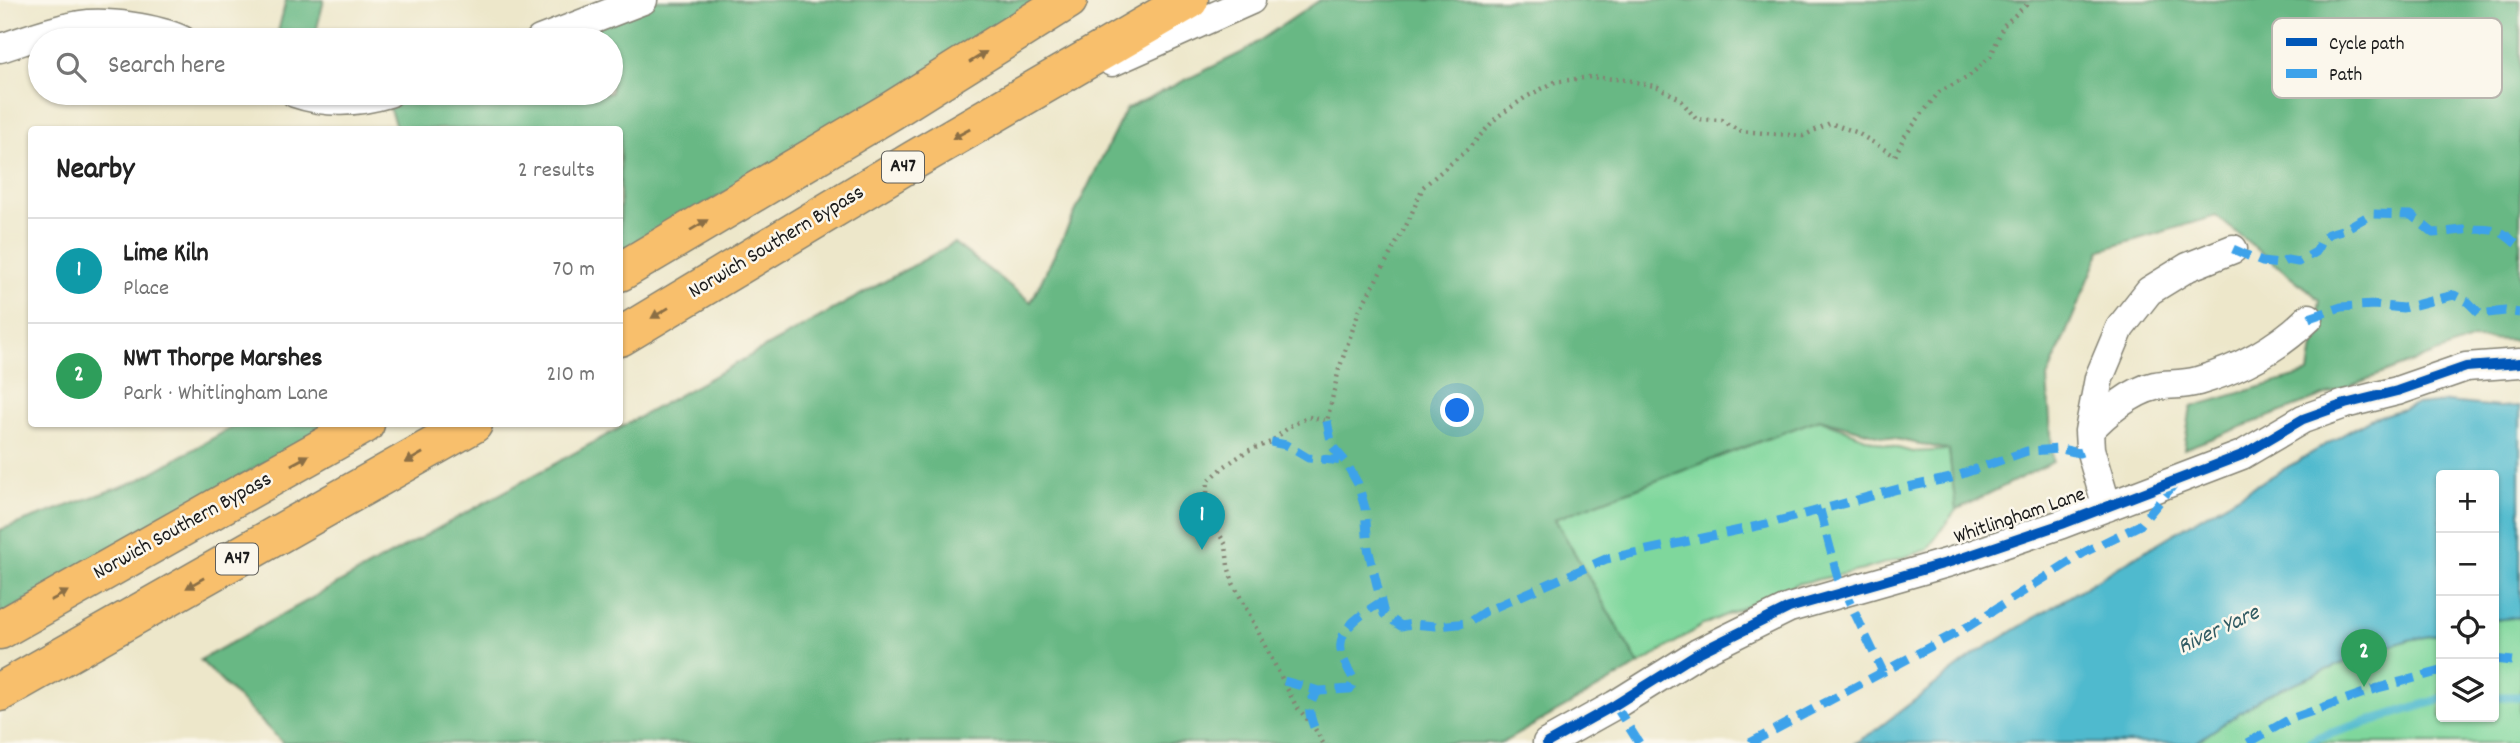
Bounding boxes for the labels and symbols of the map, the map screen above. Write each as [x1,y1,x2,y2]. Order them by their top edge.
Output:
legend [2272,18,2502,98]
text: Cycle path [2329,32,2404,59]
one-way arrow [968,50,987,63]
text: Path [2329,63,2362,90]
one-way arrow [951,128,970,140]
road number: A47 [882,152,924,182]
street label: Norwich Southern Bypass [684,179,870,307]
one-way arrow [690,219,709,231]
one-way arrow [651,307,670,319]
your location [1440,393,1474,427]
one-way arrow [404,452,424,464]
one-way arrow [291,454,310,466]
street label: Norwich Southern Bypass [88,465,278,589]
street label: Whitlingham Lane [1950,481,2090,553]
pin: 1 [1179,492,1225,550]
road number: A47 [216,544,258,574]
one-way arrow [185,577,205,589]
one-way arrow [50,590,69,602]
water label: River Yare [2173,597,2267,664]
pin: 2 [2341,629,2387,687]

